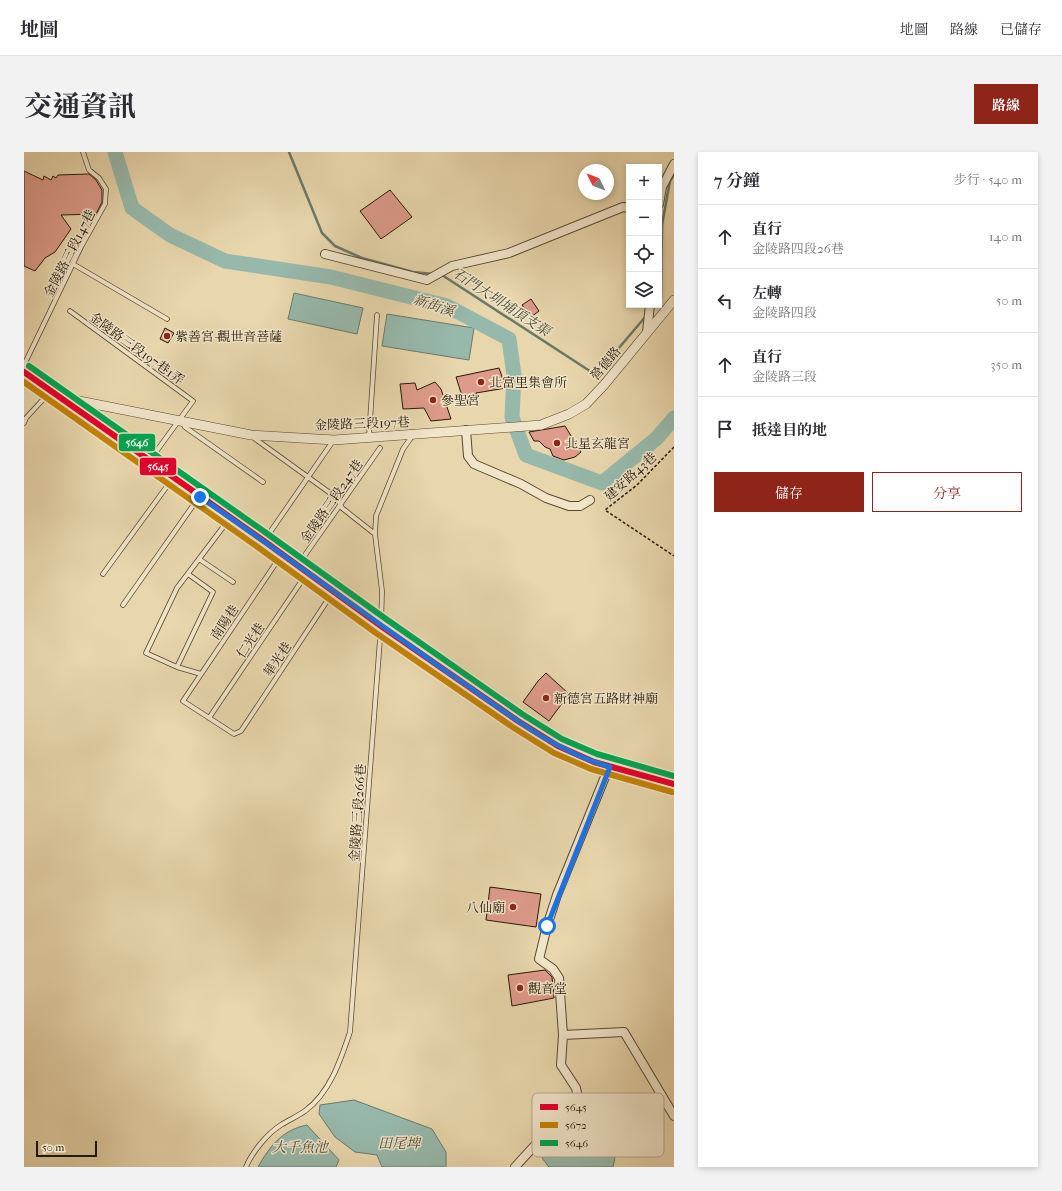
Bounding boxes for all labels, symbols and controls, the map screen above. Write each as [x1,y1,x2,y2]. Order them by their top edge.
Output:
text: 地圖 [20,19,58,41]
text: 地圖 [900,21,928,38]
text: 路線 [950,21,978,38]
text: 已儲存 [1000,21,1042,38]
button: 路線 [974,84,1038,124]
text: 交通資訊 [24,90,136,123]
north arrow [578,164,614,200]
map controls [626,164,662,308]
button: + [626,164,662,200]
text: 7 分鐘 [714,170,760,190]
text: 步行 · 540 m [954,172,1022,187]
button: − [626,200,662,236]
street label: 金陵路三段147巷 [41,207,98,299]
text: 直行 [752,220,782,238]
icon: ahead [714,226,736,248]
text: 140 m [989,229,1022,244]
button: locate [626,236,662,272]
text: 金陵路四段26巷 [752,241,844,256]
water label: 石門大圳埔頂支渠 [450,265,555,341]
button: layers [626,272,662,308]
text: 左轉 [752,284,782,302]
icon: left [714,290,736,312]
water label: 新街溪 [411,291,458,321]
text: 50 m [996,293,1022,308]
text: 金陵路四段 [752,305,817,320]
street label: 金陵路三段197巷1弄 [86,309,187,388]
place label: 紫善宮-觀世音菩薩 [175,329,282,344]
marker: 紫善宮-觀世音菩薩 [162,331,172,341]
street label: 營德路 [587,344,624,383]
text: 直行 [752,348,782,366]
icon: ahead [714,354,736,376]
text: 350 m [990,357,1022,372]
text: 金陵路三段 [752,369,817,384]
place label: 北富里集會所 [489,375,567,390]
marker: 北富里集會所 [476,377,486,387]
place label: 參聖宮 [441,393,480,408]
marker: 參聖宮 [428,395,438,405]
street label: 金陵路三段197巷 [314,414,410,433]
icon: arrive [714,418,736,440]
text: 抵達目的地 [752,421,827,439]
line badge: 5646 [118,433,156,452]
text: 5646 [125,436,150,449]
place label: 北星玄龍宮 [565,436,630,451]
marker: 北星玄龍宮 [552,438,562,448]
street label: 建安路43巷 [601,449,660,504]
line badge: 5645 [139,457,177,476]
street label: 金陵路三段247巷 [297,457,366,546]
text: 5645 [147,460,169,473]
button: 儲存 [714,472,864,512]
button: 分享 [872,472,1022,512]
route end [191,488,209,506]
street label: 南陽巷 [207,602,242,643]
street label: 仁光巷 [233,620,268,661]
street label: 華光巷 [260,639,295,680]
place label: 新德宮五路財神廟 [554,691,658,706]
marker: 新德宮五路財神廟 [541,693,551,703]
street label: 金陵路三段266巷 [347,763,368,863]
place label: 八仙廟 [466,900,505,915]
marker: 八仙廟 [508,902,518,912]
route start [538,917,556,935]
place label: 觀音堂 [528,981,567,996]
marker: 觀音堂 [515,983,525,993]
legend [532,1093,664,1157]
text: 5645 [565,1101,587,1114]
text: 5672 [565,1119,587,1132]
water label: 田尾埤 [378,1135,422,1152]
text: 5646 [565,1137,588,1150]
scale bar [36,1139,97,1158]
water label: 大千魚池 [272,1139,330,1156]
text: 50 m [42,1141,64,1154]

